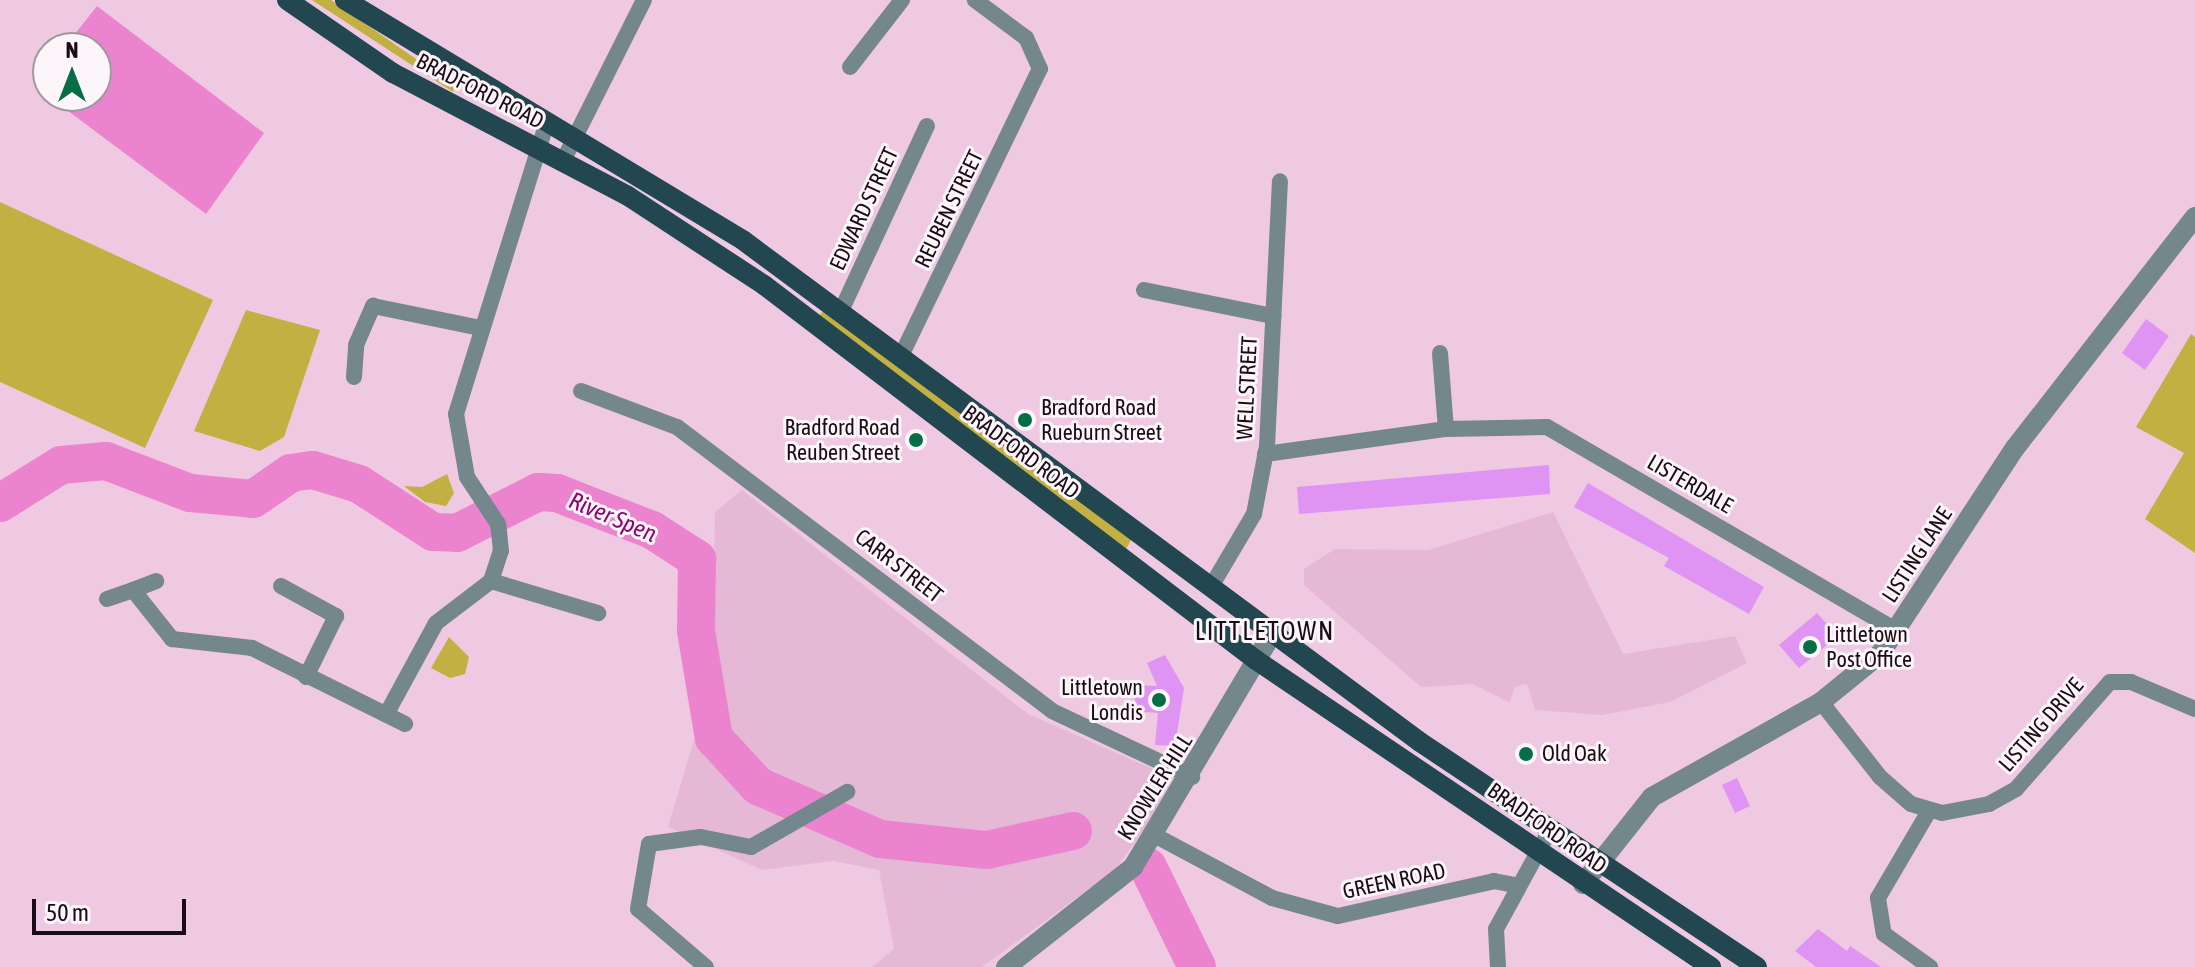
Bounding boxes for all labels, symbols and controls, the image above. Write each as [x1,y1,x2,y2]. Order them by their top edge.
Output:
north arrow [32,32,112,112]
text: N [66,37,78,63]
street label: BRADFORD ROAD [412,48,548,134]
street label: EDWARD STREET [824,143,904,275]
street label: REUBEN STREET [909,146,989,272]
street label: WELL STREET [1231,336,1263,440]
place label: Bradford Road Rueburn Street [1041,394,1162,446]
street label: BRADFORD ROAD [957,400,1085,504]
marker: Bradford Road Rueburn Street [1016,411,1034,429]
place label: Bradford Road Reuben Street [785,414,900,466]
marker: Bradford Road Reuben Street [907,431,925,449]
street label: LISTERDALE [1643,449,1737,519]
water label: River Spen [565,486,661,548]
street label: LISTING LANE [1877,503,1957,607]
street label: CARR STREET [850,524,948,608]
district label: LITTLETOWN [1195,616,1335,648]
place label: Littletown Post Office [1826,621,1912,672]
marker: Littletown Post Office [1801,638,1819,656]
street label: LISTING DRIVE [1993,673,2089,777]
place label: Littletown Londis [1061,674,1143,726]
marker: Littletown Londis [1150,691,1168,709]
street label: KNOWLER HILL [1112,729,1198,845]
place label: Old Oak [1542,741,1607,767]
marker: Old Oak [1517,745,1535,763]
street label: BRADFORD ROAD [1482,777,1612,879]
street label: GREEN ROAD [1340,857,1448,905]
scale bar [36,883,190,933]
text: 50 m [46,899,89,926]

